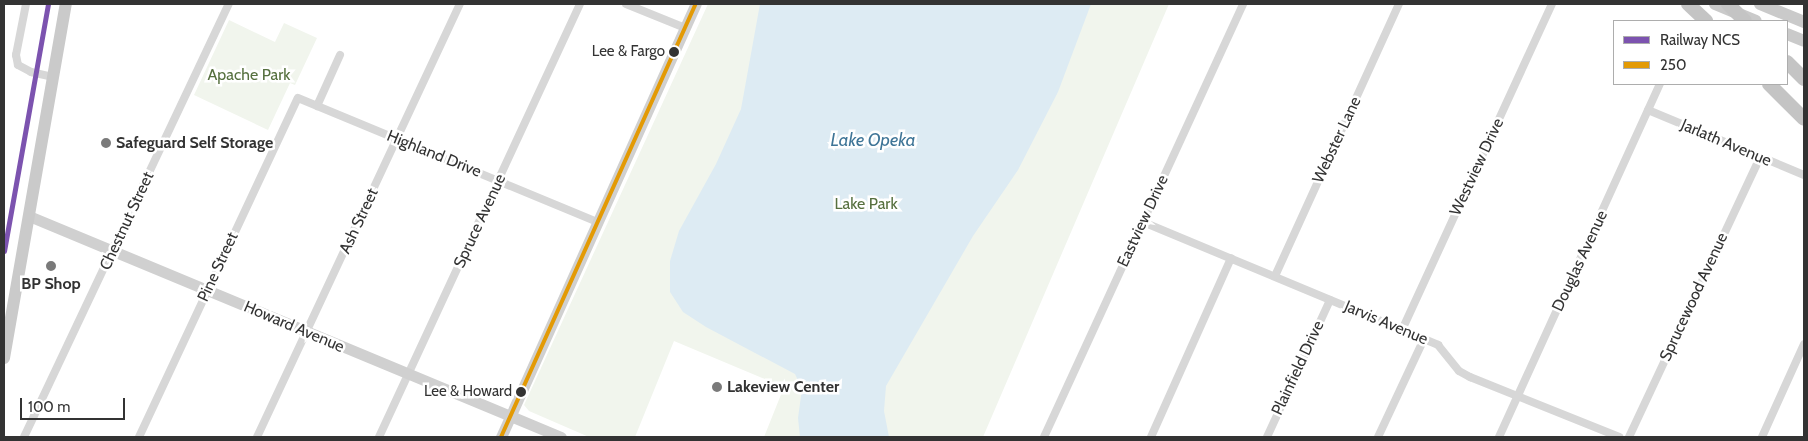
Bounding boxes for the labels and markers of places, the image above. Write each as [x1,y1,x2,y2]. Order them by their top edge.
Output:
place label: Lee & Fargo [592,43,665,61]
marker: Lee & Fargo [669,47,679,57]
place label: Safeguard Self Storage [116,133,273,153]
marker: Safeguard Self Storage [100,137,112,149]
marker: BP Shop [45,260,57,272]
place label: BP Shop [21,274,81,294]
place label: Lakeview Center [727,377,839,397]
marker: Lakeview Center [711,381,723,393]
place label: Lee & Howard [424,383,512,401]
marker: Lee & Howard [516,387,526,397]

